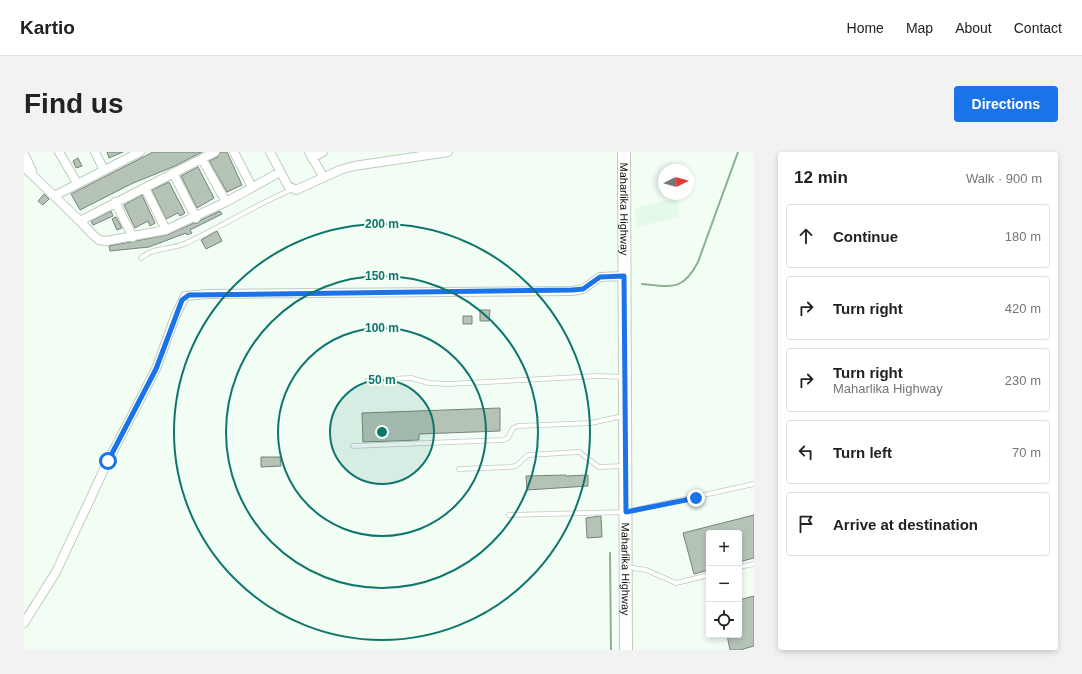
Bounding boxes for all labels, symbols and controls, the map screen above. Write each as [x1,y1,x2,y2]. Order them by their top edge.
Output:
text: Kartio [20,17,75,38]
text: Home [847,20,884,36]
text: Map [906,20,933,36]
text: About [955,20,992,36]
text: Contact [1014,20,1062,36]
button: Directions [954,86,1058,122]
text: Find us [24,88,124,119]
street label: Maharlika Highway [618,162,630,256]
north arrow [658,164,694,200]
text: 12 min [794,168,848,187]
text: Walk · 900 m [966,171,1042,186]
text: 200 m [365,217,399,231]
icon: ahead [795,225,817,247]
text: Continue [833,228,898,245]
text: 180 m [1005,229,1041,244]
text: 150 m [365,269,399,283]
icon: right [795,297,817,319]
text: Turn right [833,300,903,317]
text: 420 m [1005,301,1041,316]
text: 100 m [365,321,399,335]
text: Turn right [833,364,903,381]
icon: right [795,369,817,391]
text: 50 m [368,373,396,387]
text: 230 m [1005,373,1041,388]
text: Maharlika Highway [833,381,943,396]
centre of rings [375,425,389,439]
icon: left [795,441,817,463]
text: Turn left [833,444,892,461]
text: 70 m [1012,445,1041,460]
route start [99,452,117,470]
route end [687,489,705,507]
icon: arrive [795,513,817,535]
text: Arrive at destination [833,516,978,533]
street label: Maharlika Highway [619,522,632,616]
map controls [706,530,742,638]
button: + [706,530,742,566]
button: − [706,566,742,602]
button: locate [706,602,742,638]

